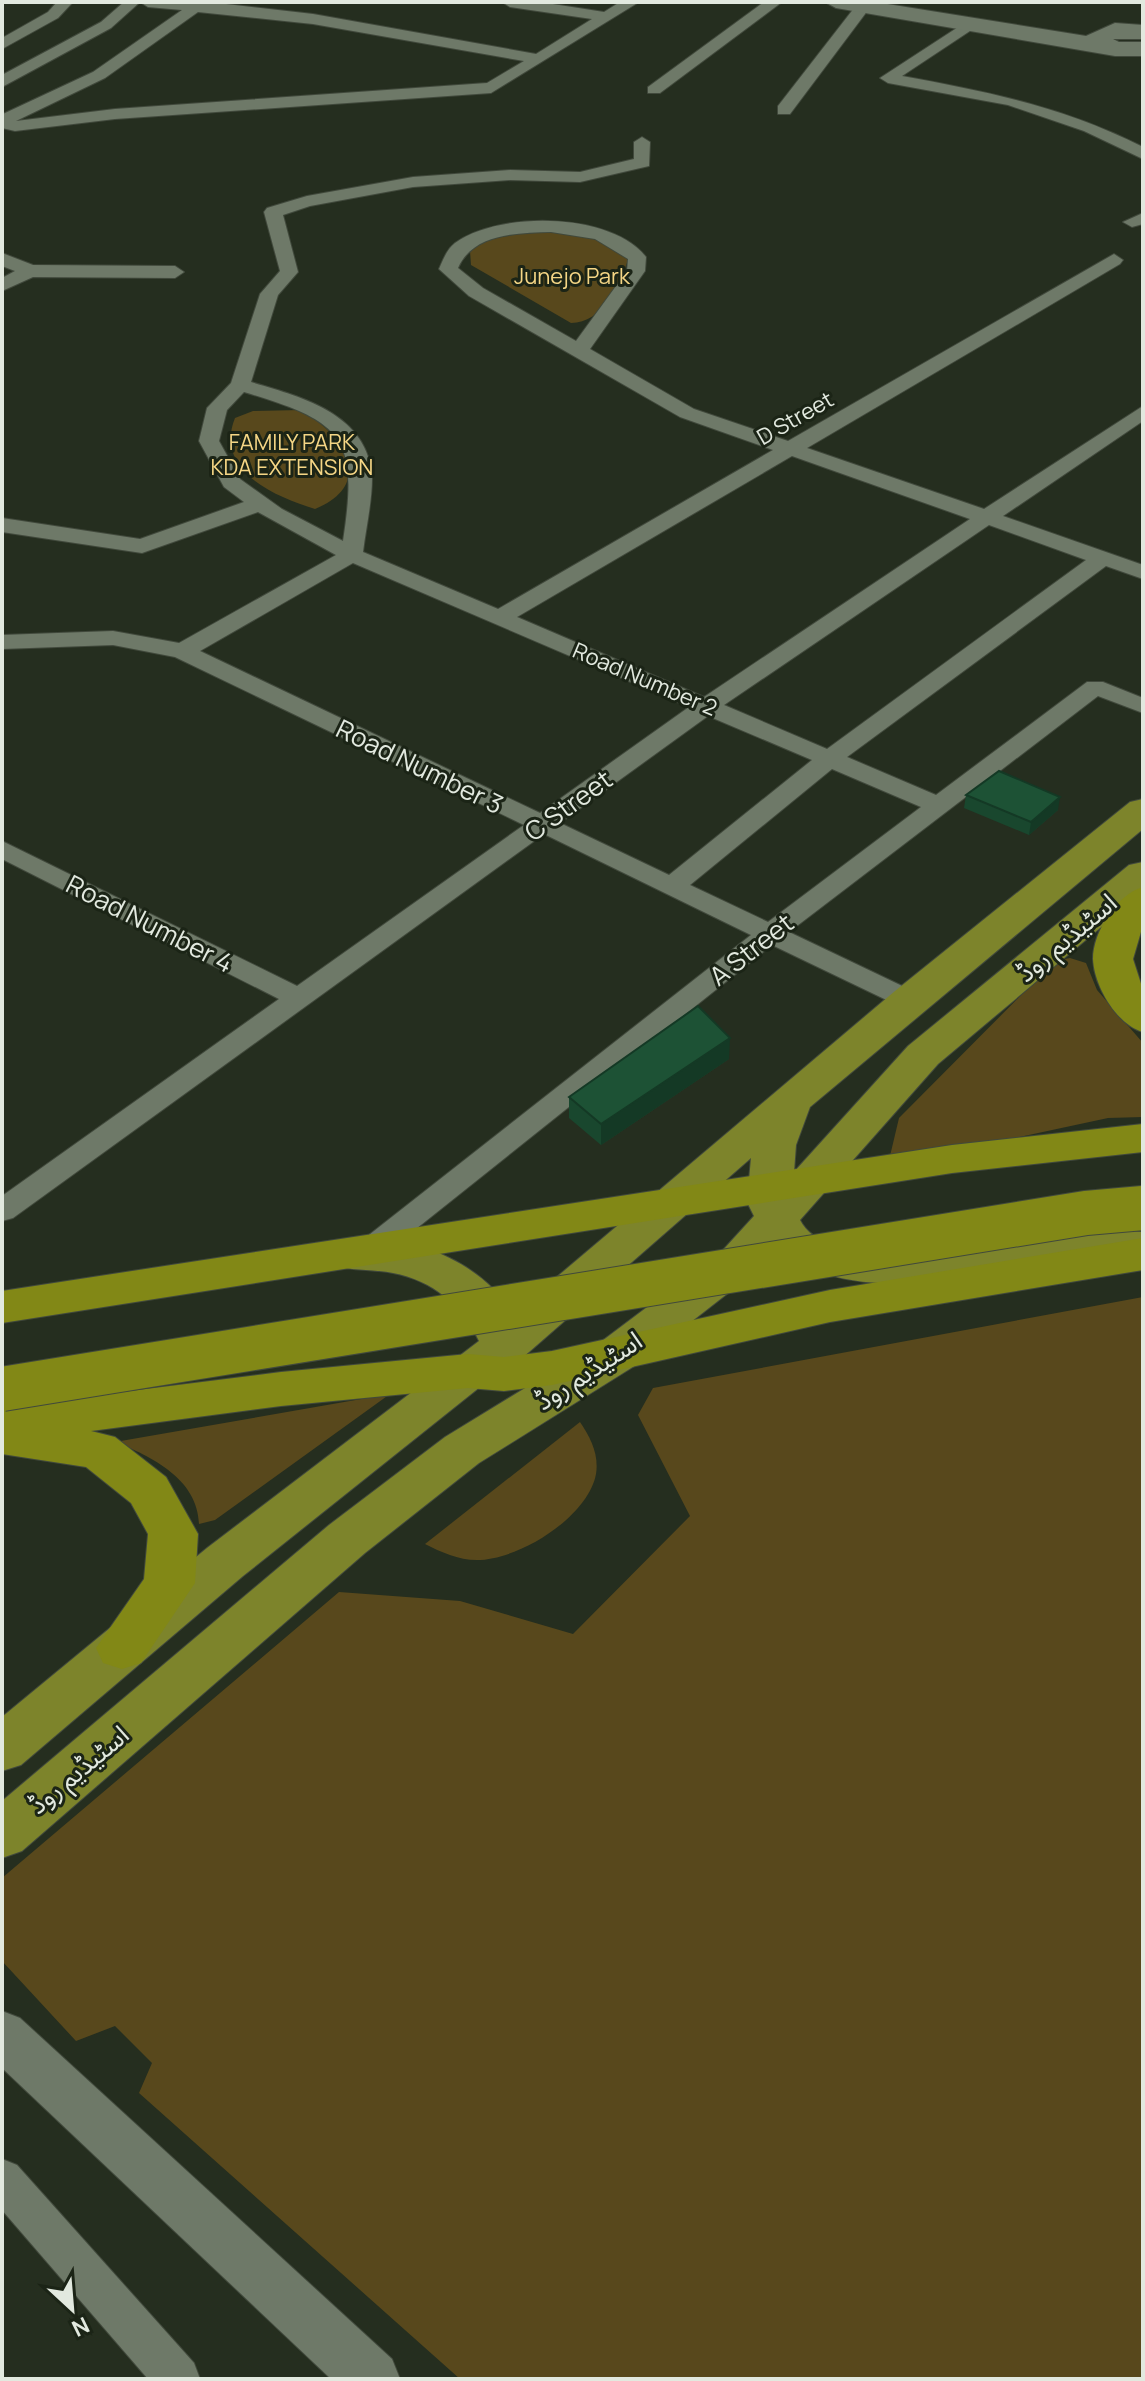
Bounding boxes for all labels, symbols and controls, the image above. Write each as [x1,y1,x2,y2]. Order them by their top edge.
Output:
park label: Junejo Park [514,261,631,291]
street label: D Street [751,384,839,452]
park label: FAMILY PARK KDA EXTENSION [211,427,373,482]
street label: Road Number 2 [568,635,722,723]
street label: Road Number 3 [330,710,510,822]
street label: C Street [517,761,619,849]
street label: Road Number 4 [60,866,240,980]
street label: اسٹیڈیم روڈ [1008,884,1126,992]
street label: A Street [701,905,801,993]
street label: اسٹیڈیم روڈ [527,1322,650,1421]
street label: اسٹیڈیم روڈ [20,1716,138,1824]
north arrow [32,2269,112,2349]
text: N [67,2310,94,2344]

